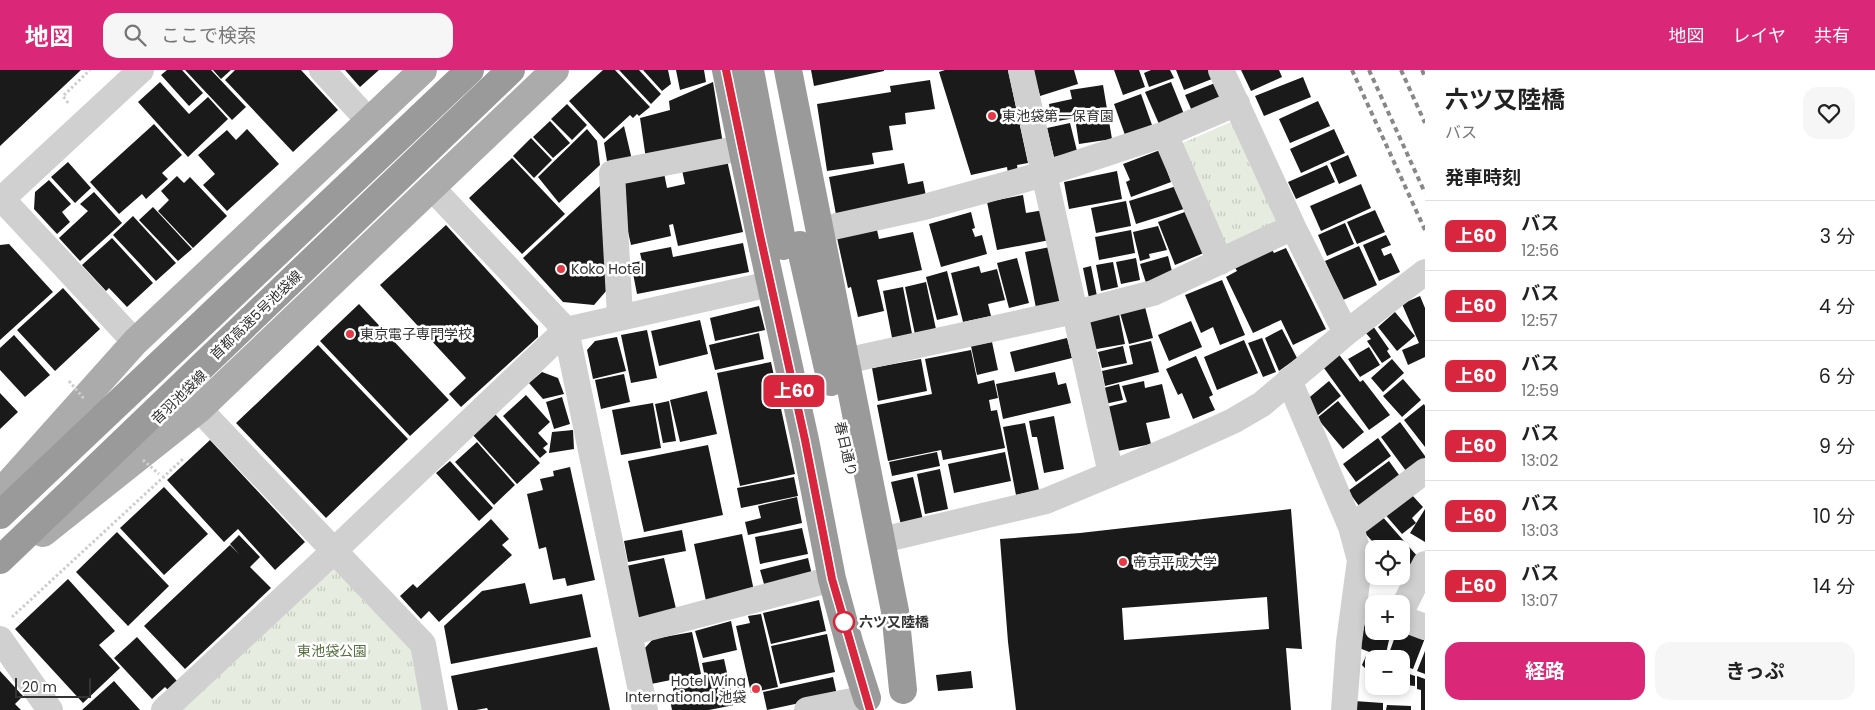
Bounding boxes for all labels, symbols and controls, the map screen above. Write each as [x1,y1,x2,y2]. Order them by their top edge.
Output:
search box [103,13,453,58]
text: 地図 [25,20,73,53]
icon: search [121,21,149,49]
text: ここで検索 [161,22,256,49]
text: 地図 [1669,23,1705,48]
text: レイヤ [1733,23,1786,48]
text: 共有 [1814,23,1850,48]
text: 六ツ又陸橋 [1445,83,1565,116]
button: heart [1803,87,1855,139]
place label: 東池袋第一保育園 [1002,106,1114,126]
marker: 東池袋第一保育園 [986,110,998,122]
text: バス [1445,121,1477,144]
text: 発車時刻 [1445,164,1521,191]
text: バス [1521,210,1559,237]
text: 上60 [1455,223,1496,248]
text: 3 分 [1820,223,1855,250]
text: 12:56 [1521,239,1559,262]
place label: Koko Hotel [571,259,644,279]
marker: Koko Hotel [555,263,567,275]
street label: 首都高速5号池袋線 [206,266,306,364]
text: バス [1521,280,1559,307]
text: 上60 [1455,293,1496,318]
text: 4 分 [1819,293,1855,320]
text: 12:57 [1521,309,1558,332]
place label: 東京電子専門学校 [360,324,472,344]
marker: 東京電子専門学校 [344,328,356,340]
text: バス [1521,350,1559,377]
text: 上60 [1455,363,1496,388]
text: 6 分 [1819,363,1855,390]
street label: 音羽池袋線 [147,365,211,429]
line badge: 上60 [765,375,823,407]
text: 上60 [773,378,815,403]
text: 12:59 [1521,379,1559,402]
street label: 春日通り [830,419,862,479]
text: バス [1521,420,1559,447]
text: 上60 [1455,433,1496,458]
text: 9 分 [1819,433,1855,460]
text: 13:02 [1521,449,1558,472]
text: バス [1521,490,1559,517]
text: 上60 [1455,503,1496,528]
text: 10 分 [1813,503,1855,530]
text: 13:03 [1521,519,1559,542]
map controls [1365,540,1410,695]
button: locate [1365,540,1410,585]
place label: 帝京平成大学 [1133,552,1217,572]
marker: 帝京平成大学 [1117,556,1129,568]
text: バス [1521,560,1559,587]
text: 上60 [1455,573,1496,598]
text: 14 分 [1813,573,1855,600]
text: 13:07 [1521,589,1558,612]
button: + [1365,595,1410,640]
marker: 六ツ又陸橋 [833,611,855,633]
place label: 六ツ又陸橋 [859,612,929,632]
park label: 東池袋公園 [297,641,367,661]
button: 経路 [1445,642,1645,700]
button: きっぷ [1655,642,1855,700]
button: − [1365,650,1410,695]
place label: Hotel Wing International 池袋 [625,671,746,707]
scale bar [15,675,91,698]
text: 20 m [22,677,57,697]
marker: Hotel Wing International 池袋 [750,683,762,695]

